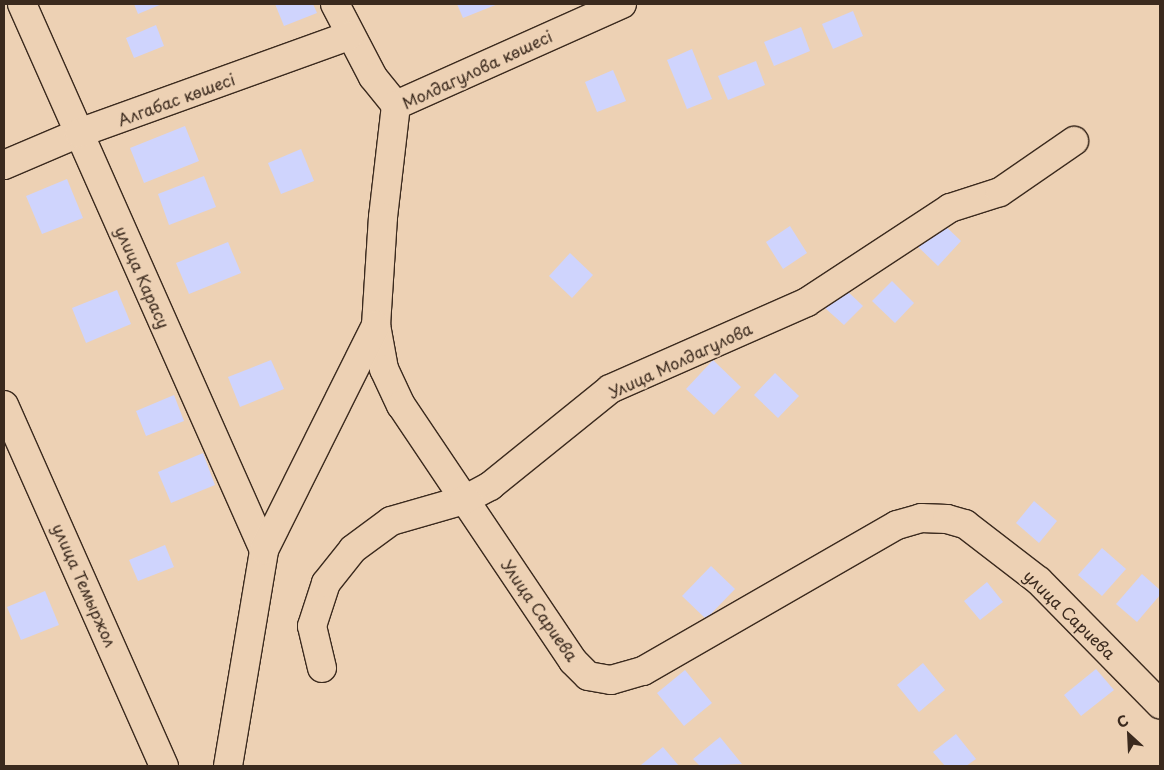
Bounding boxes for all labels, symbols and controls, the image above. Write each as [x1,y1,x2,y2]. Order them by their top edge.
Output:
street label: Молдагулова көшесі [399,26,555,112]
street label: Алгабас көшесі [115,69,237,129]
street label: улица Карасу [112,223,174,331]
street label: Улица Молдагулова [605,318,755,402]
street label: улица Темыржол [49,520,121,650]
street label: Улица Сариева [498,555,582,665]
street label: улица Сариева [1020,565,1120,663]
text: С [1113,709,1132,733]
north arrow [1104,710,1154,760]

